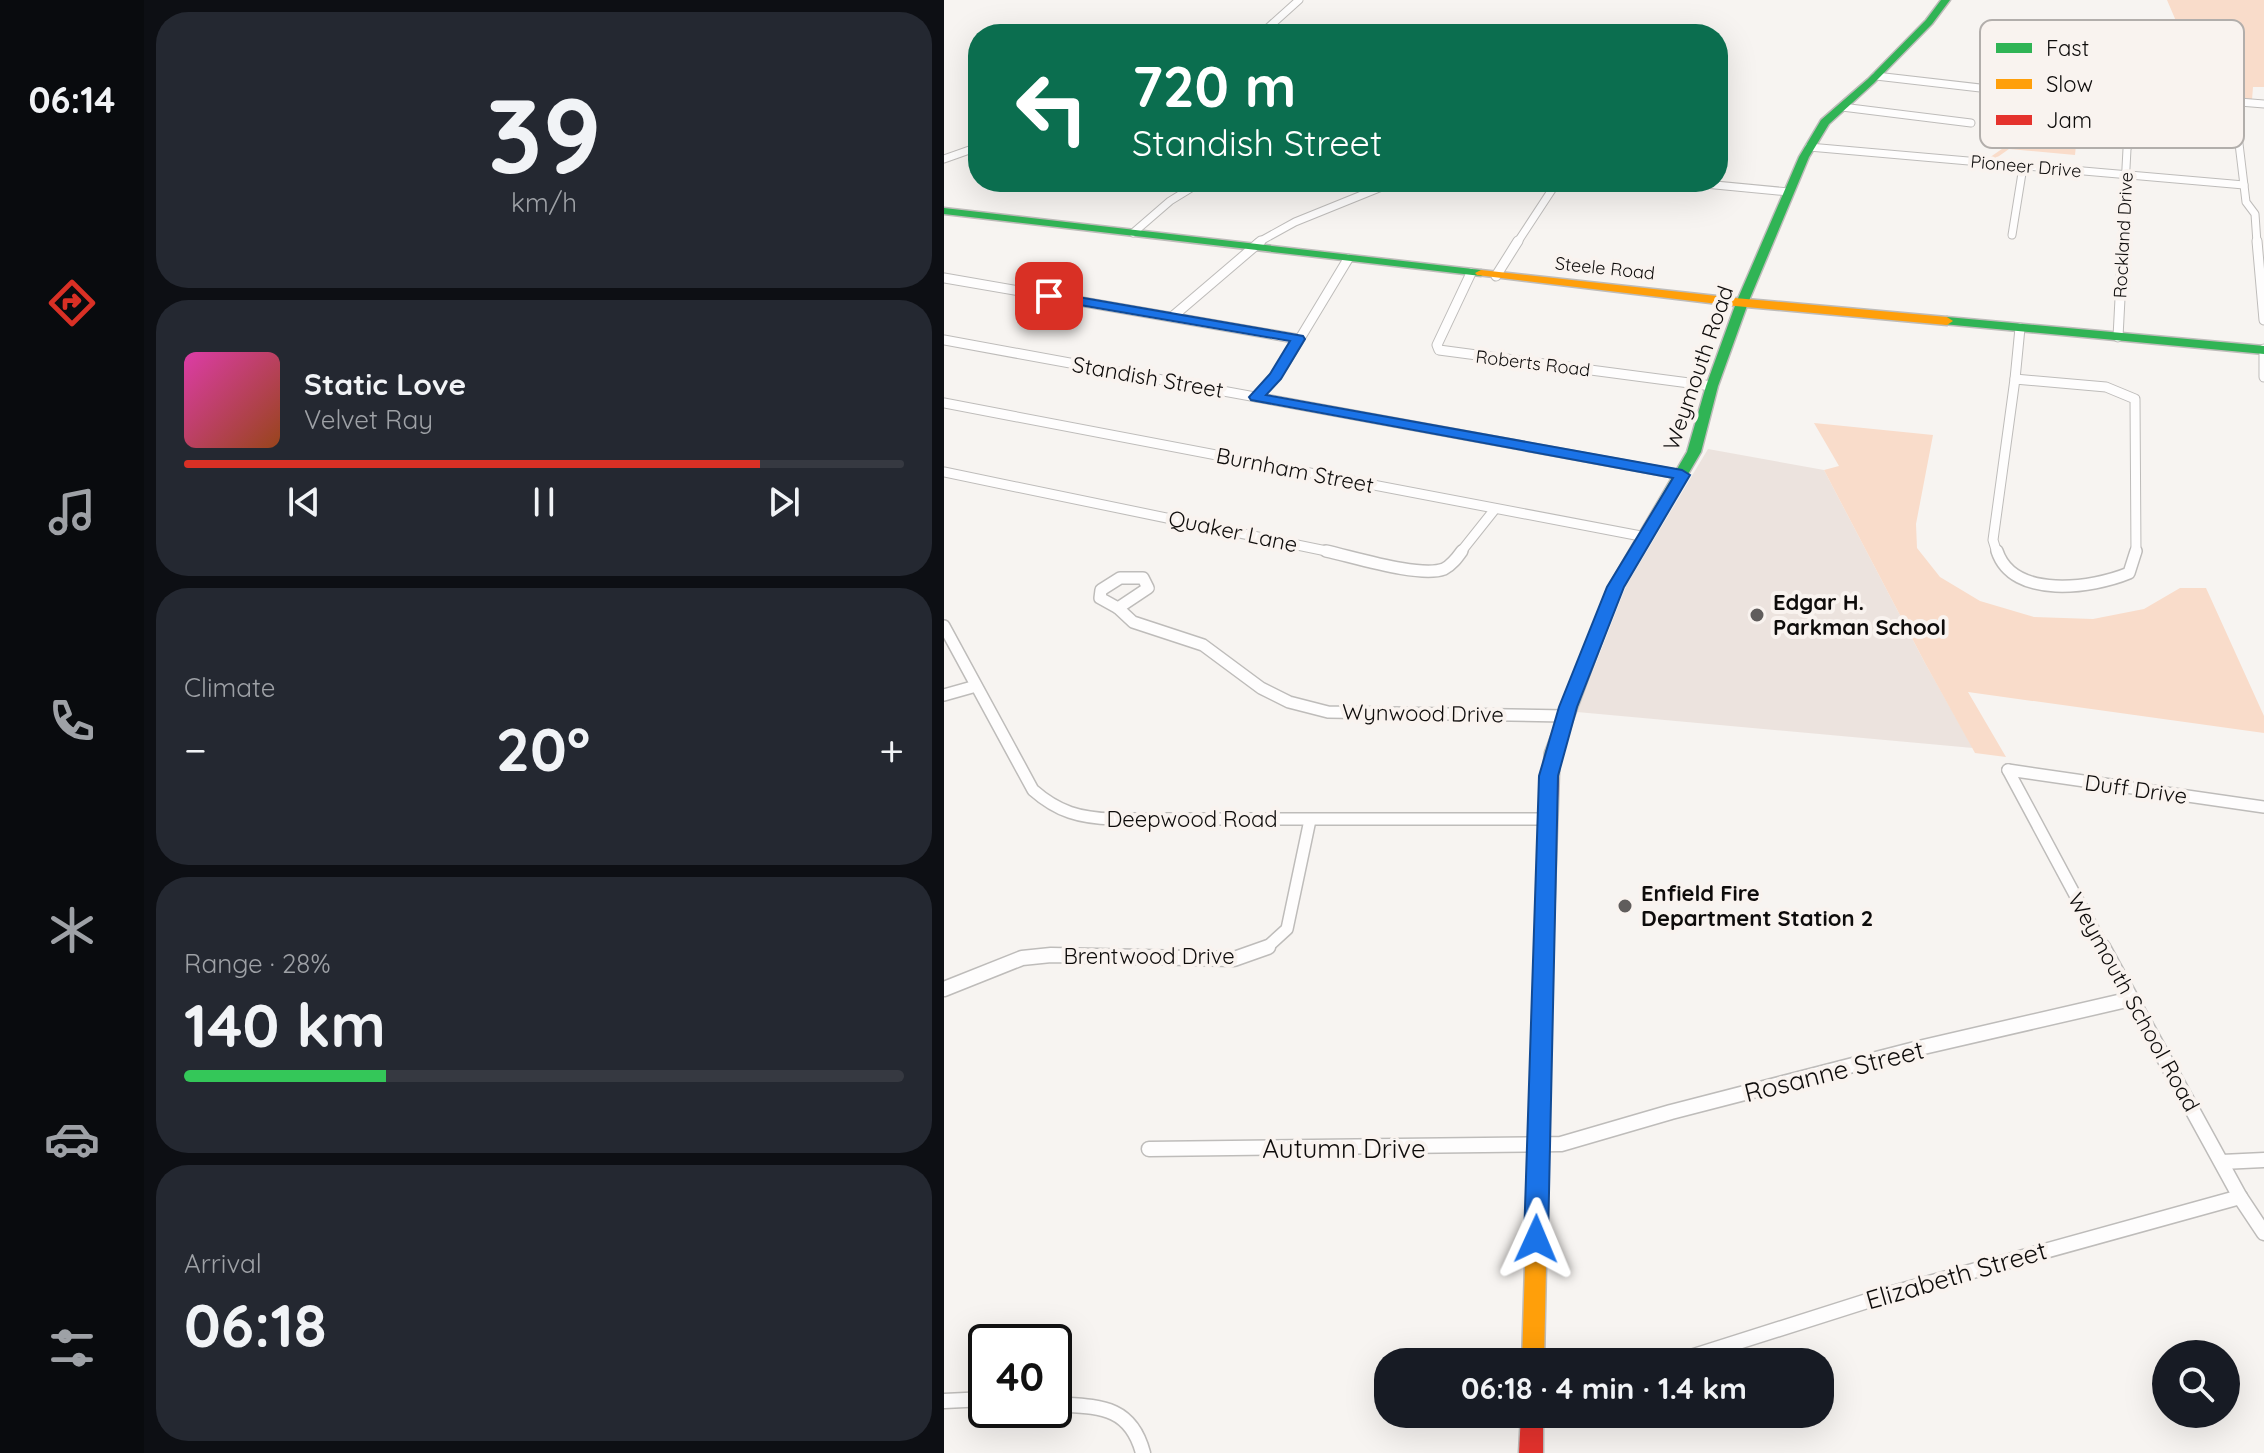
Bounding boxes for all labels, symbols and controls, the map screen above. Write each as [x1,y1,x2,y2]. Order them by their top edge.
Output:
legend [1980,20,2244,148]
text: Fast [2046,34,2089,62]
text: 720 m [1132,51,1296,121]
icon: left [1000,56,1104,160]
text: 39 [487,69,601,199]
text: Slow [2046,70,2093,98]
text: 06:14 [28,77,116,122]
text: Jam [2046,106,2092,134]
text: Standish Street [1132,120,1382,165]
street label: Pioneer Drive [1970,150,2082,182]
street label: Rockland Drive [2108,171,2138,299]
text: km/h [511,186,577,219]
street label: Steele Road [1554,251,1656,285]
pin [1015,262,1083,330]
icon: arrive [1027,274,1071,318]
icon: directions [44,275,100,331]
street label: Weymouth Road [1657,282,1739,454]
street label: Roberts Road [1474,345,1592,381]
street label: Standish Street [1070,350,1226,404]
text: Static Love [304,365,466,403]
text: Velvet Ray [304,403,433,436]
street label: Burnham Street [1214,441,1376,499]
icon: previous [282,480,326,524]
icon: pause [522,480,566,524]
icon: next [762,480,806,524]
icon: music [44,484,100,540]
street label: Quaker Lane [1166,504,1300,558]
place label: Edgar H. Parkman School [1773,588,1946,641]
marker: Edgar H. Parkman School [1748,606,1766,624]
text: Climate [184,671,275,704]
icon: phone [44,693,100,749]
street label: Wynwood Drive [1342,698,1504,728]
text: 20° [496,711,590,786]
text: − [184,722,207,777]
text: + [879,722,904,777]
street label: Duff Drive [2083,768,2189,810]
street label: Deepwood Road [1106,805,1278,833]
place label: Enfield Fire Department Station 2 [1641,879,1873,932]
street label: Weymouth School Road [2062,888,2206,1116]
marker: Enfield Fire Department Station 2 [1616,897,1634,915]
icon: climate [44,902,100,958]
street label: Brentwood Drive [1063,942,1235,970]
text: Range · 28% [184,947,331,980]
text: 140 km [184,987,386,1062]
street label: Rosanne Street [1741,1033,1927,1109]
icon: car [44,1111,100,1167]
street label: Autumn Drive [1262,1132,1426,1165]
position arrow [1494,1197,1578,1281]
street label: Elizabeth Street [1862,1233,2050,1317]
text: Arrival [184,1247,262,1280]
text: 06:18 [184,1287,327,1362]
icon: filters [44,1320,100,1376]
speed limit sign: 40 [968,1324,1072,1428]
map controls [2152,1340,2240,1428]
button: search [2152,1340,2240,1428]
text: 06:18 · 4 min · 1.4 km [1461,1369,1747,1407]

